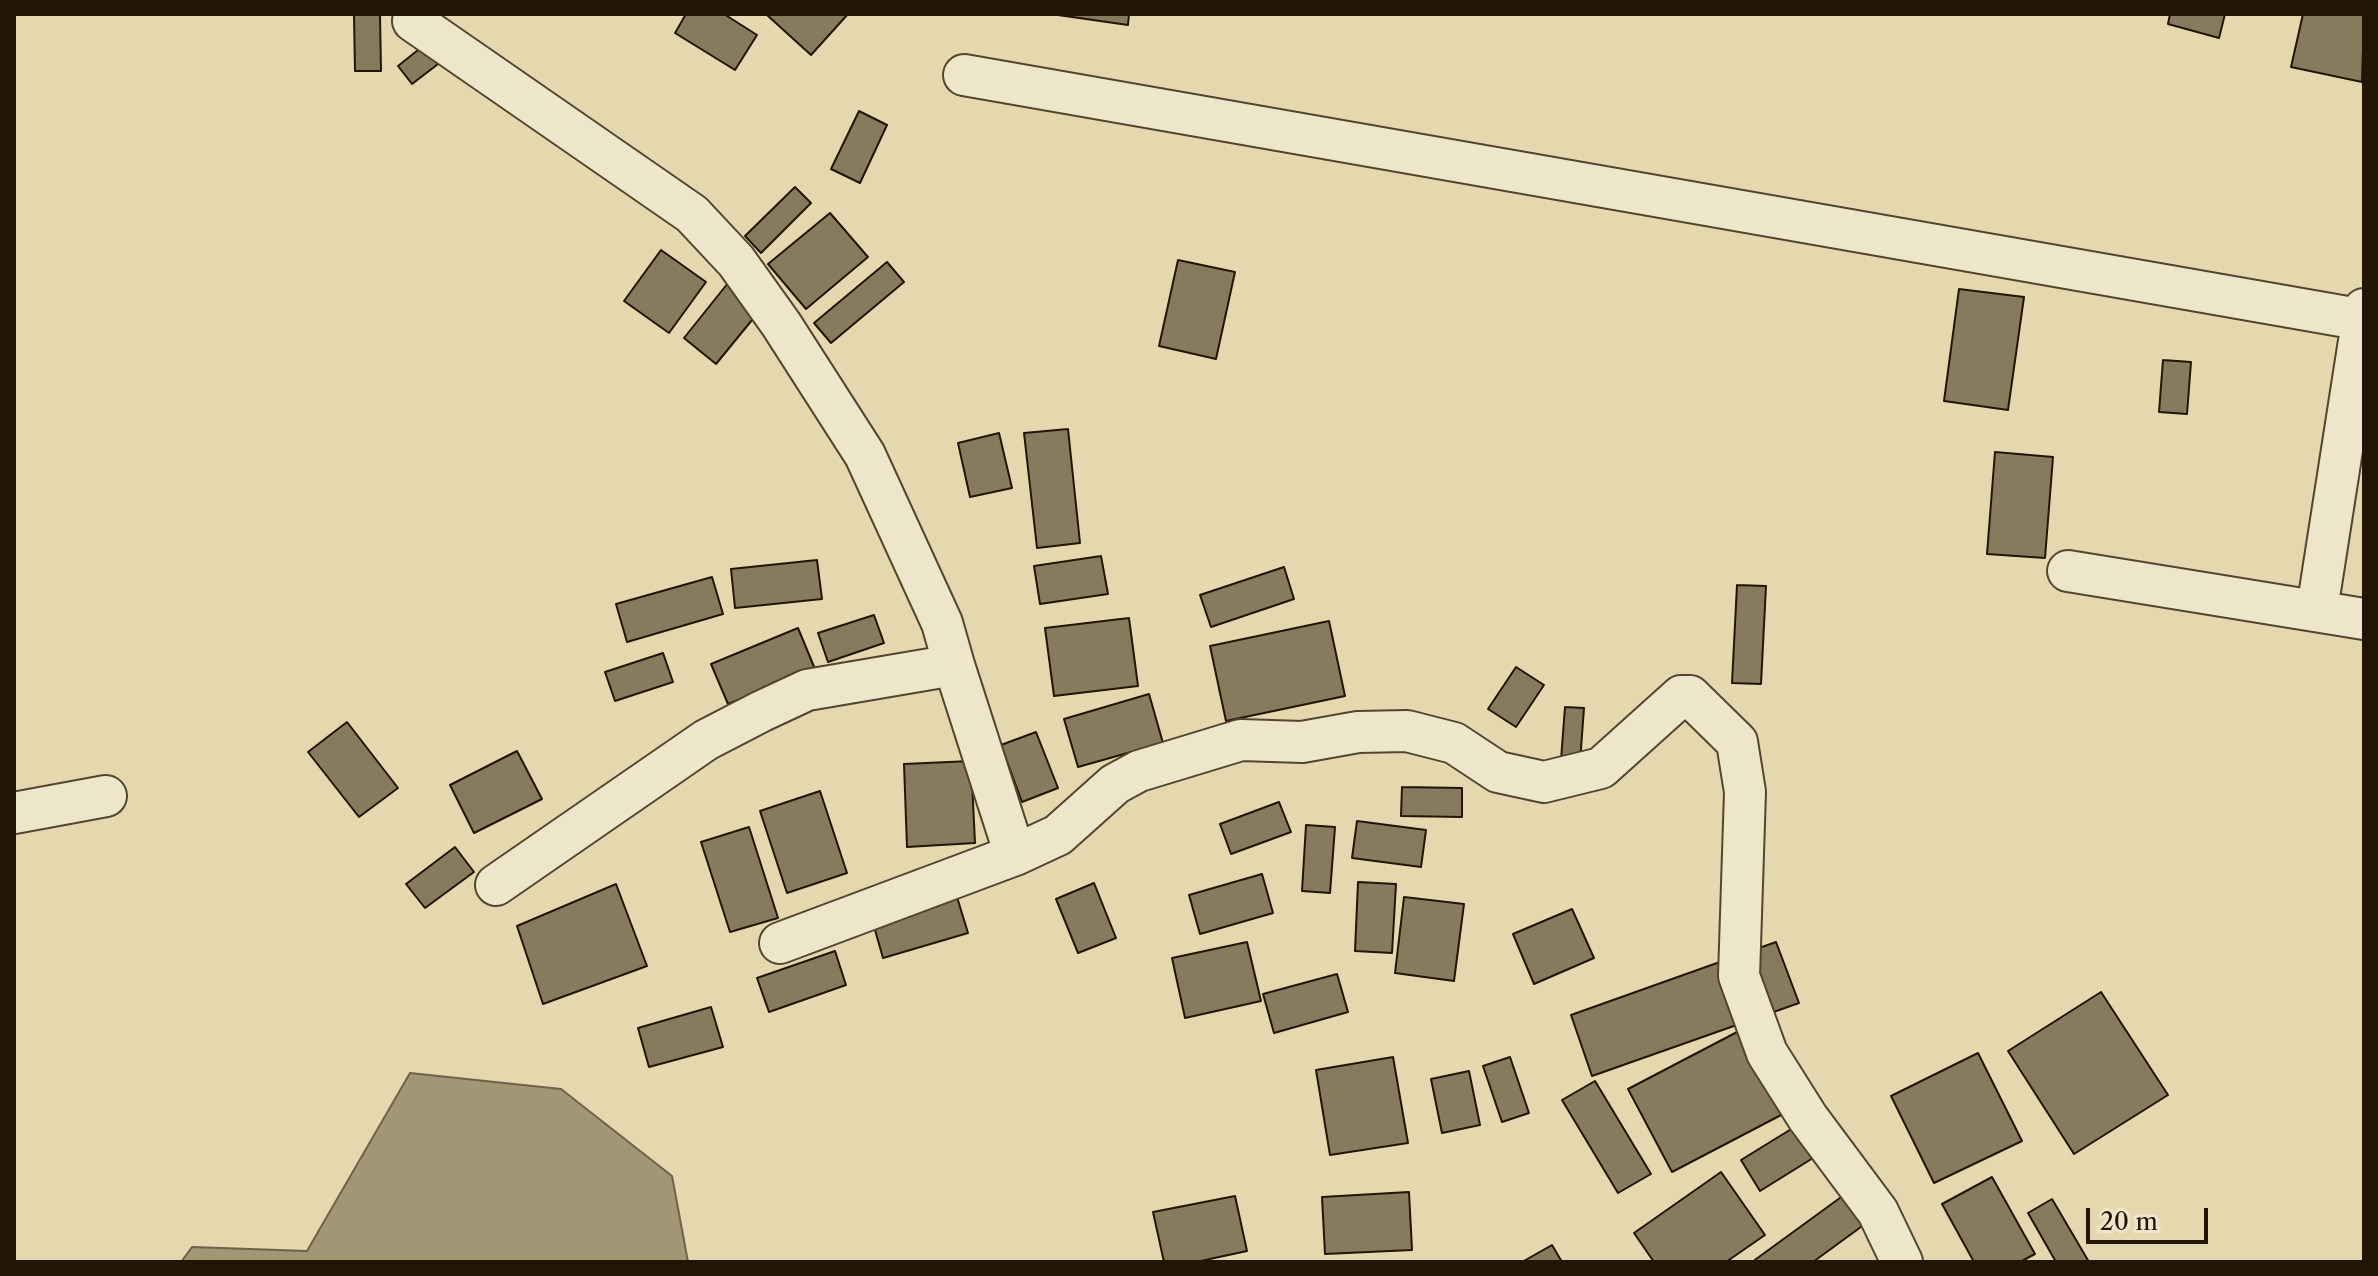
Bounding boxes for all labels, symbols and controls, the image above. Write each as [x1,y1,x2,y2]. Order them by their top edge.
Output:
scale bar [2090,1192,2212,1242]
text: 20 m [2100,1207,2158,1236]

